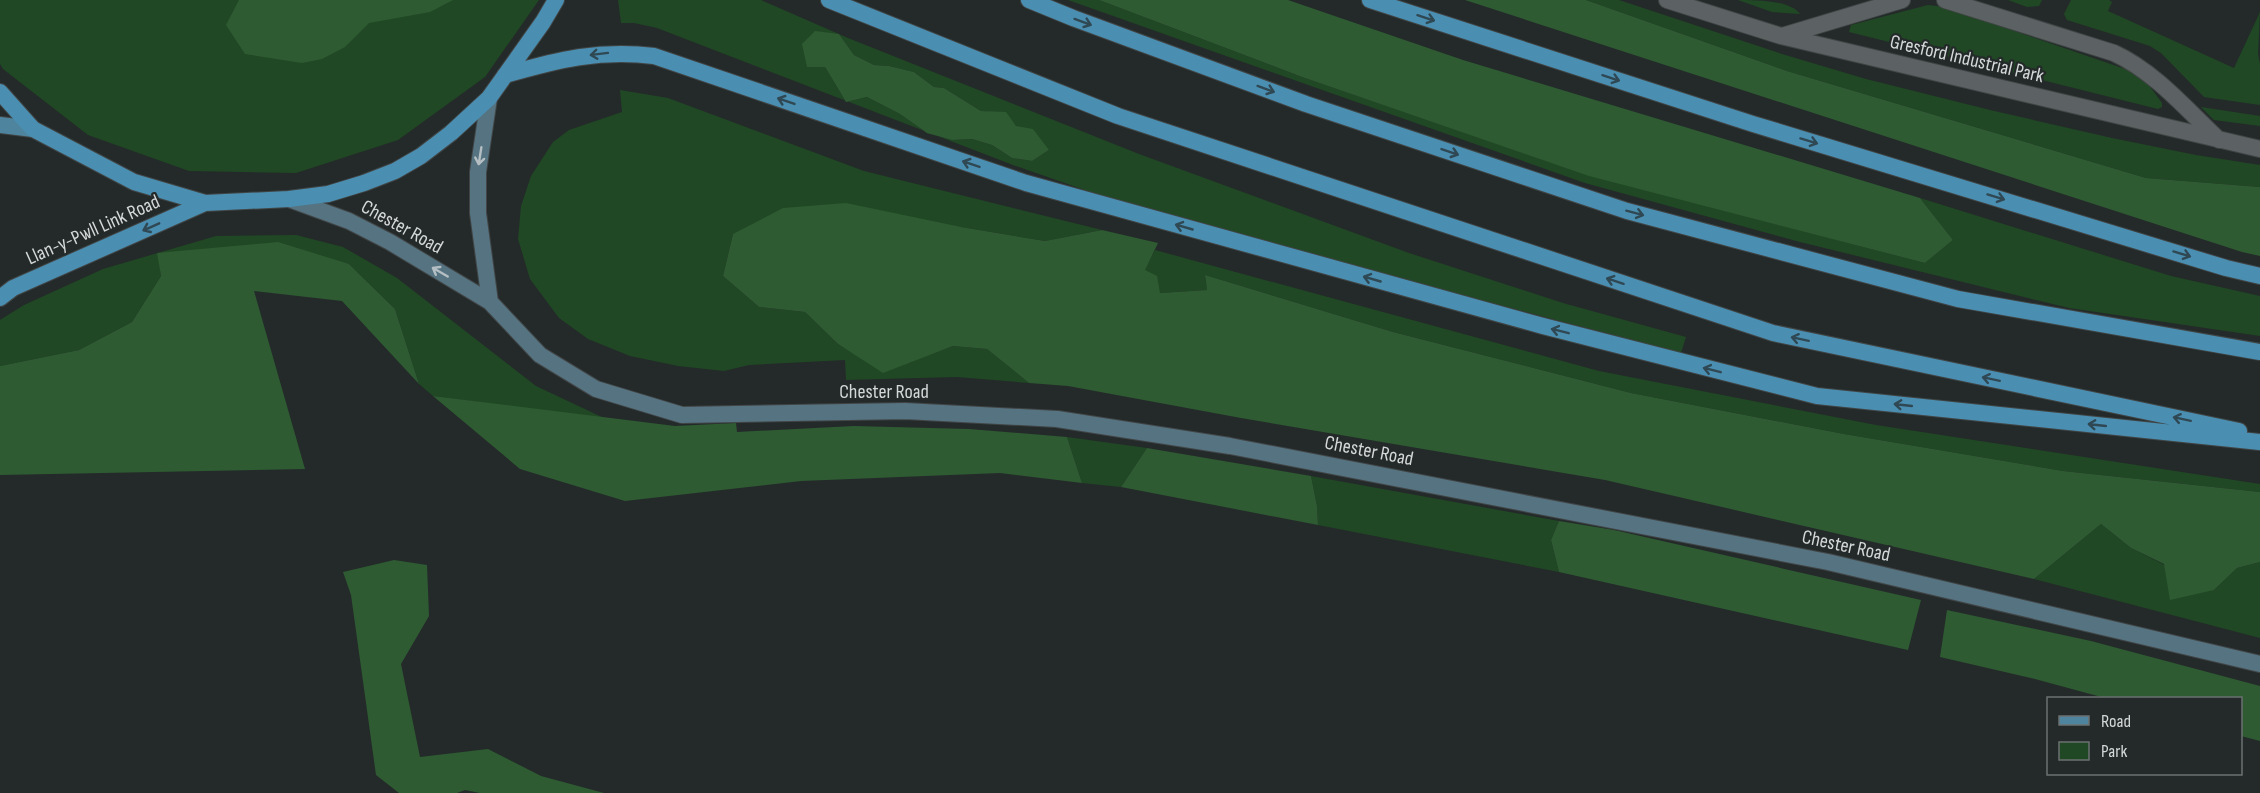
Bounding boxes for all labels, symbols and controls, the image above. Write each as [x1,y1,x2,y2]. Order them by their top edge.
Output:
one-way arrow [1416,13,1435,24]
one-way arrow [1073,17,1092,28]
street label: Gresford Industrial Park [1888,30,2047,88]
one-way arrow [589,49,609,60]
one-way arrow [1601,73,1620,84]
one-way arrow [1256,84,1275,95]
one-way arrow [777,94,796,105]
one-way arrow [1799,136,1818,147]
one-way arrow [475,145,486,165]
one-way arrow [1440,147,1459,158]
one-way arrow [962,157,981,168]
street label: Llan-y-Pwll Link Road [22,190,164,270]
one-way arrow [1986,193,2005,204]
street label: Chester Road [357,195,447,259]
one-way arrow [1626,208,1645,220]
one-way arrow [1175,220,1194,232]
one-way arrow [143,221,161,233]
one-way arrow [2172,249,2191,260]
one-way arrow [432,266,449,278]
one-way arrow [1363,273,1382,284]
one-way arrow [1605,275,1624,286]
one-way arrow [1551,324,1570,336]
one-way arrow [1791,333,1811,344]
one-way arrow [1703,363,1722,375]
one-way arrow [1982,373,2002,384]
street label: Chester Road [839,380,929,404]
one-way arrow [1894,399,1914,410]
one-way arrow [2173,413,2192,424]
one-way arrow [2088,419,2108,430]
street label: Chester Road [1323,431,1415,471]
street label: Chester Road [1800,525,1892,567]
legend [2047,697,2242,775]
text: Road [2101,711,2131,732]
text: Park [2101,741,2127,762]

